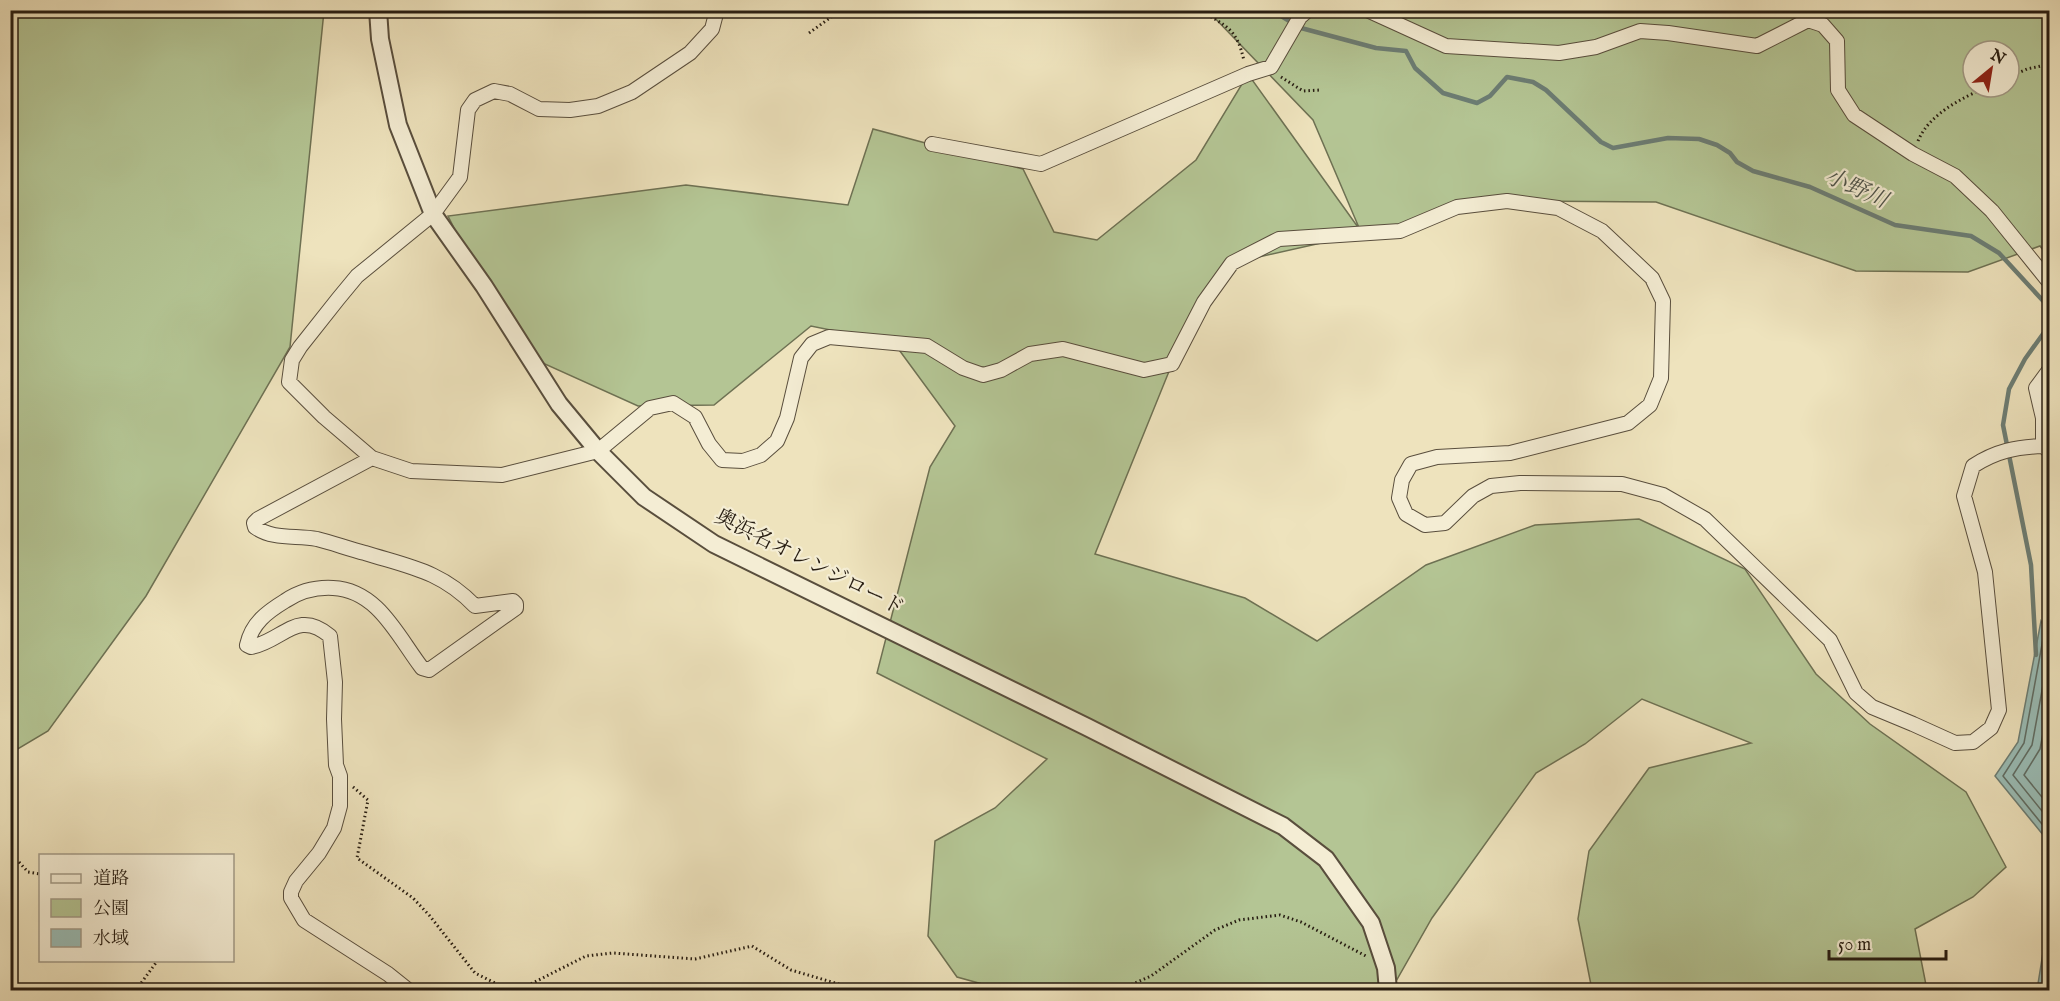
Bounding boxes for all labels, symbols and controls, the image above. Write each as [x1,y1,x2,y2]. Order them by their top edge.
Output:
north arrow [1961,39,2021,99]
text: N [1986,45,2009,70]
water label: 小野川 [1820,163,1894,216]
street label: 奥浜名オレンジロード [710,504,908,622]
legend [39,854,234,962]
text: 道路 [93,868,129,891]
text: 公園 [93,898,129,921]
scale bar [1829,923,1946,961]
text: 水域 [93,928,129,951]
text: 50 m [1838,934,1871,957]

